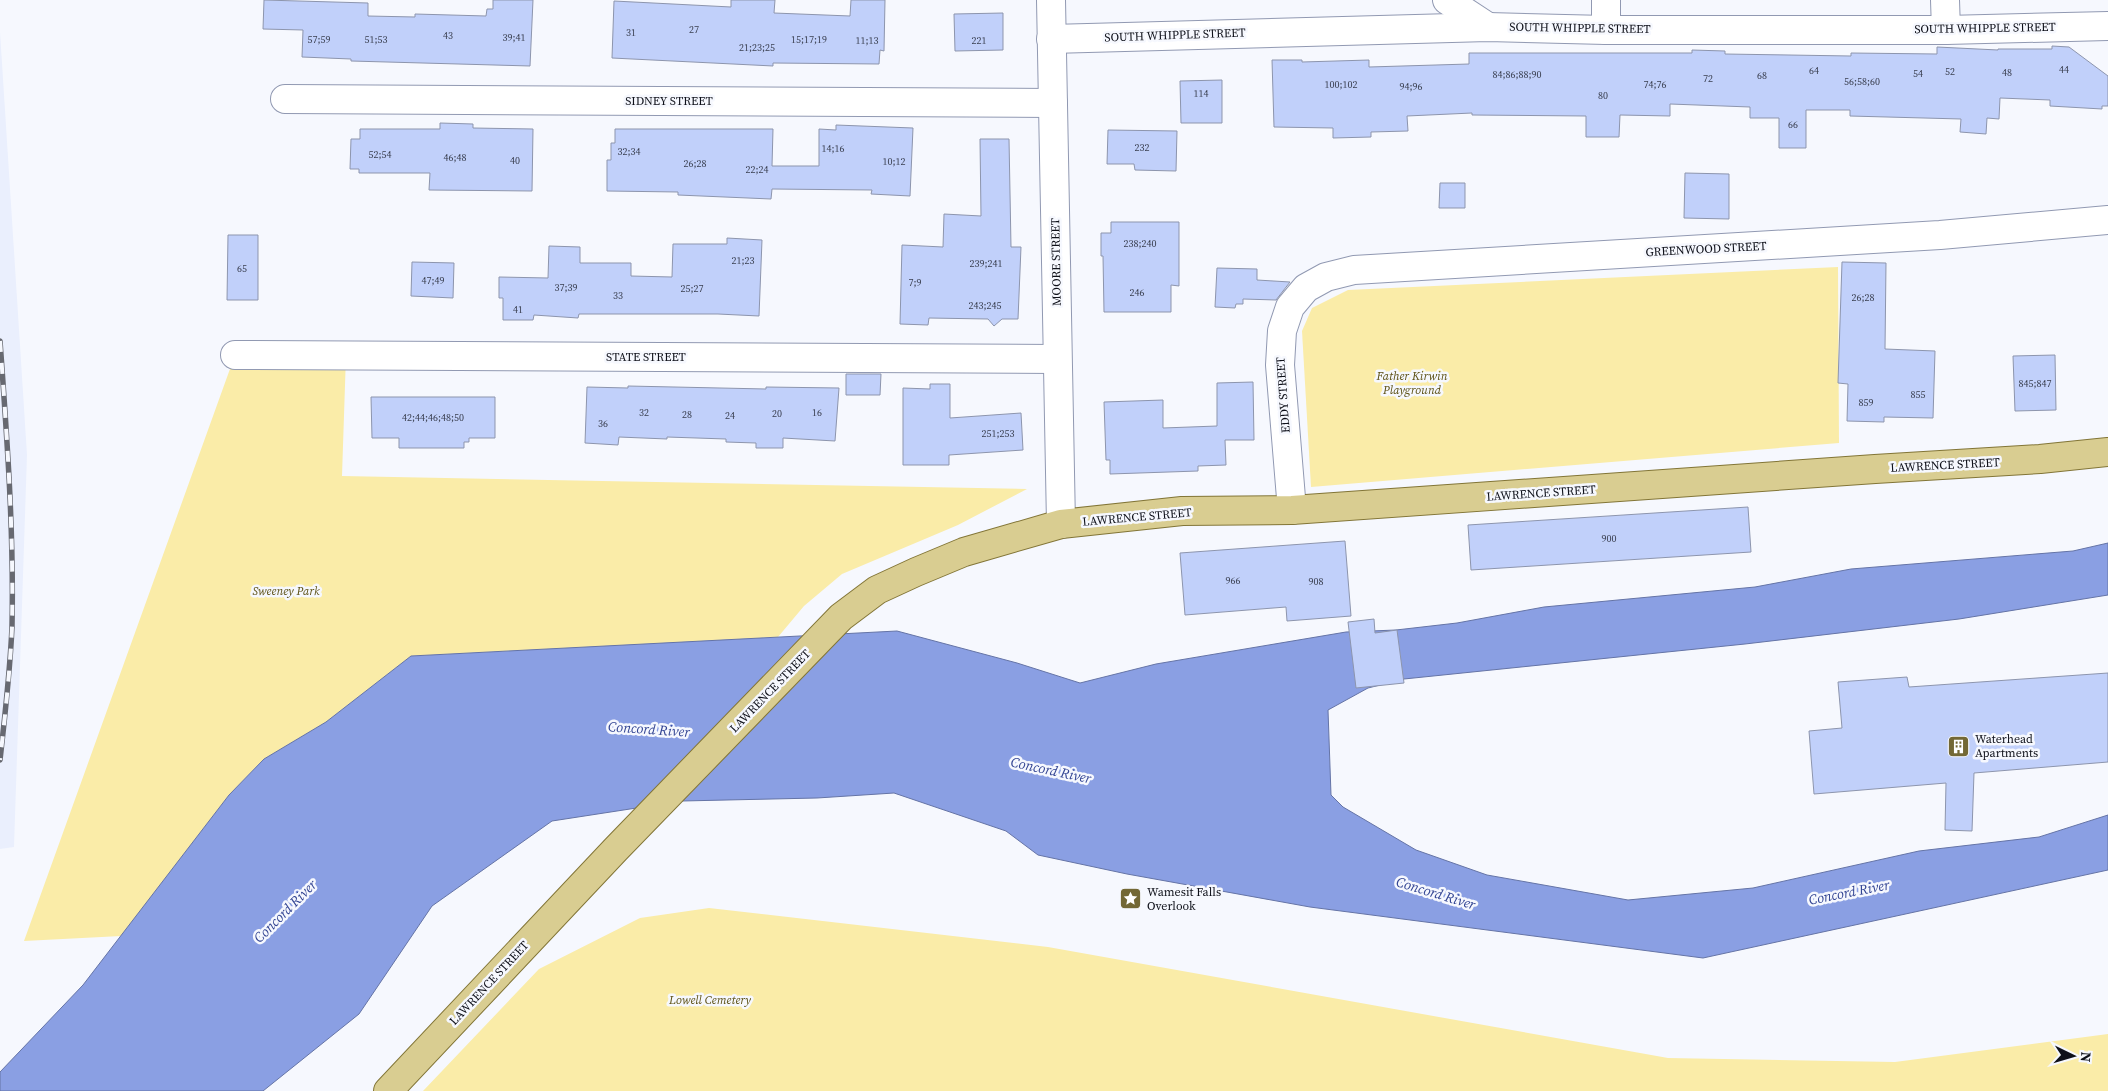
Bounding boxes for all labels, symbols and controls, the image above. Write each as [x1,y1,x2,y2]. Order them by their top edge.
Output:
street label: SOUTH WHIPPLE STREET [1509,19,1651,37]
street label: SOUTH WHIPPLE STREET [1914,19,2056,37]
house number: 27 [689,23,699,36]
street label: SOUTH WHIPPLE STREET [1104,25,1247,45]
house number: 31 [626,26,636,39]
house number: 43 [443,29,453,42]
house number: 39;41 [503,31,526,44]
house number: 57;59 [308,33,331,46]
house number: 51;53 [365,33,388,46]
house number: 15;17;19 [791,33,827,46]
house number: 11;13 [856,34,879,47]
house number: 221 [972,34,987,47]
house number: 21;23;25 [739,41,775,54]
house number: 44 [2059,63,2069,76]
house number: 64 [1809,64,1819,77]
house number: 52 [1945,65,1955,78]
house number: 48 [2002,66,2012,79]
house number: 54 [1913,67,1923,80]
house number: 84;86;88;90 [1493,68,1542,81]
house number: 68 [1757,69,1767,82]
house number: 72 [1703,72,1713,85]
house number: 56;58;60 [1844,75,1880,88]
house number: 100;102 [1325,78,1358,91]
house number: 74;76 [1644,78,1667,91]
house number: 94;96 [1400,80,1423,93]
house number: 114 [1194,87,1209,100]
house number: 80 [1598,89,1608,102]
street label: SIDNEY STREET [625,93,713,109]
house number: 66 [1788,118,1798,131]
house number: 232 [1135,141,1150,154]
house number: 14;16 [822,142,845,155]
house number: 32;34 [618,145,641,158]
house number: 52;54 [369,148,392,161]
house number: 46;48 [444,151,467,164]
house number: 40 [510,154,520,167]
house number: 10;12 [883,155,906,168]
house number: 26;28 [684,157,707,170]
house number: 22;24 [746,163,769,176]
street label: MOORE STREET [1047,217,1065,306]
house number: 238;240 [1124,237,1157,250]
street label: GREENWOOD STREET [1645,238,1768,260]
house number: 21;23 [732,254,755,267]
house number: 239;241 [970,257,1003,270]
house number: 65 [237,262,247,275]
house number: 47;49 [422,274,445,287]
house number: 7;9 [909,276,922,289]
house number: 37;39 [555,281,578,294]
house number: 25;27 [681,282,704,295]
house number: 246 [1130,286,1145,299]
house number: 33 [613,289,623,302]
house number: 26;28 [1852,291,1875,304]
house number: 243;245 [969,299,1002,312]
house number: 41 [513,303,523,316]
street label: STATE STREET [606,349,687,365]
street label: EDDY STREET [1272,356,1294,433]
park label: Father Kirwin Playground [1376,368,1448,398]
house number: 845;847 [2019,377,2052,390]
house number: 855 [1911,388,1926,401]
house number: 859 [1859,396,1874,409]
house number: 32 [639,406,649,419]
house number: 16 [812,406,822,419]
house number: 20 [772,407,782,420]
house number: 28 [682,408,692,421]
house number: 24 [725,409,735,422]
house number: 42;44;46;48;50 [402,411,464,424]
house number: 36 [598,417,608,430]
house number: 251;253 [982,427,1015,440]
street label: LAWRENCE STREET [1890,454,2001,476]
street label: LAWRENCE STREET [1486,481,1597,505]
street label: LAWRENCE STREET [1082,504,1193,530]
house number: 900 [1602,532,1617,545]
house number: 966 [1226,574,1241,587]
house number: 908 [1309,575,1324,588]
park label: Sweeney Park [252,583,320,599]
street label: LAWRENCE STREET [726,646,814,736]
water label: Concord River [607,716,691,742]
place label: Waterhead Apartments [1975,731,2038,761]
building icon: Waterhead Apartments [1947,734,1971,758]
water label: Concord River [1009,752,1094,788]
water label: Concord River [1394,871,1478,915]
water label: Concord River [1807,874,1892,910]
water label: Concord River [249,875,321,947]
place label: Wamesit Falls Overlook [1147,884,1221,914]
place icon: Wamesit Falls Overlook [1119,887,1143,911]
street label: LAWRENCE STREET [446,937,533,1029]
park label: Lowell Cemetery [668,992,751,1008]
north arrow [2048,1031,2098,1081]
text: N [2076,1051,2096,1063]

